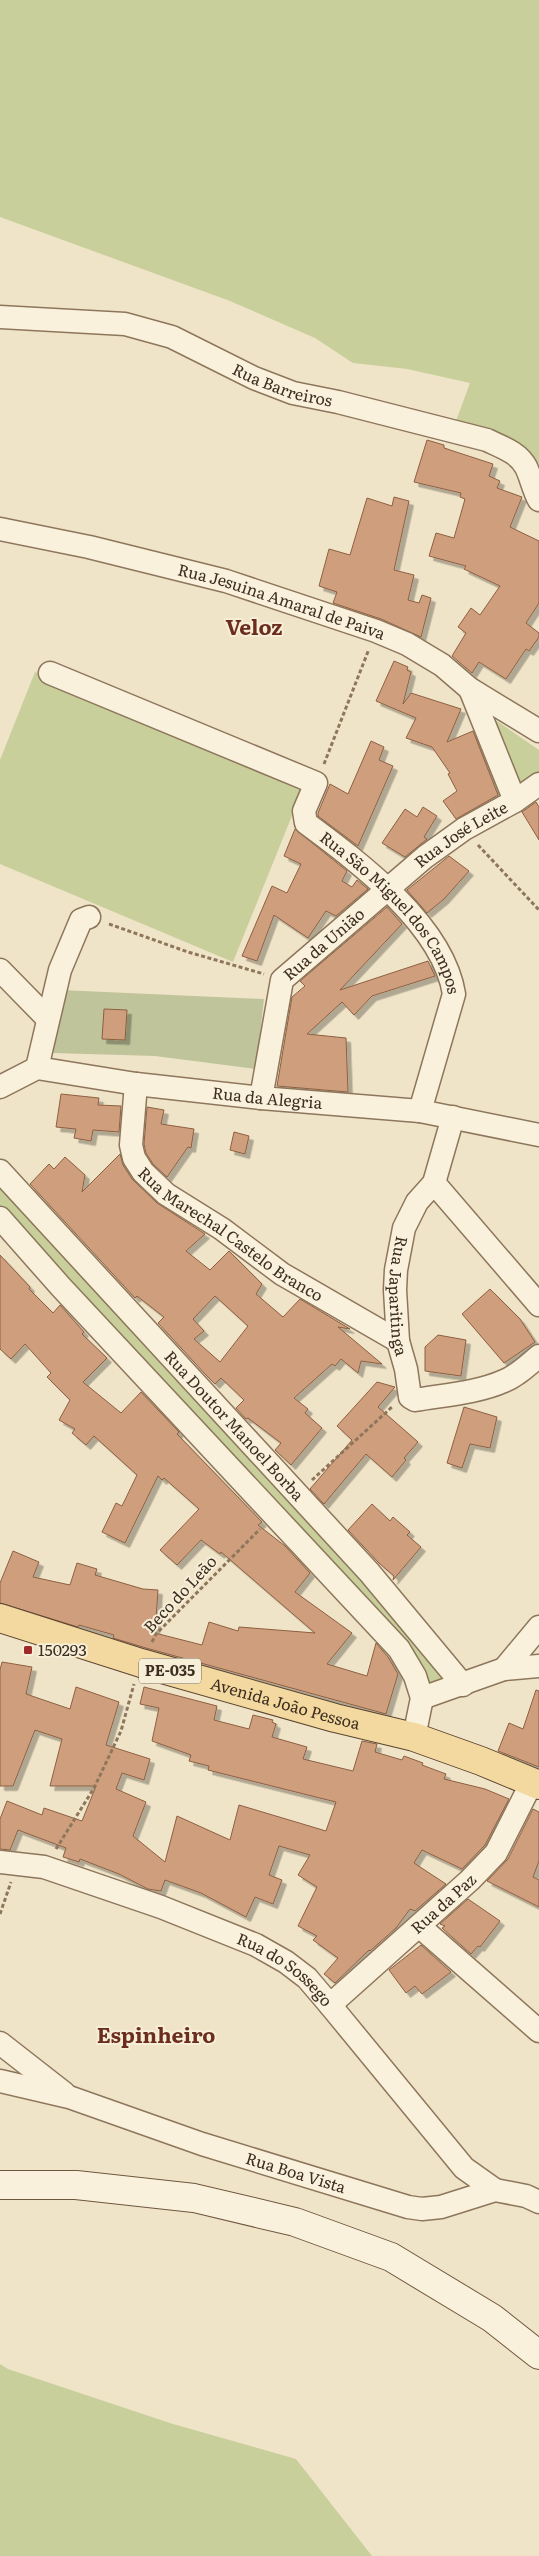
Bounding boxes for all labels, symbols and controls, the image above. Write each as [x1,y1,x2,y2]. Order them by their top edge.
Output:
street label: Rua Barreiros [229,356,335,412]
street label: Rua Jesuina Amaral de Paiva [176,557,390,645]
district label: Veloz [225,610,283,641]
street label: Rua José Leite [408,794,511,873]
street label: Rua São Miguel dos Campos [315,825,467,996]
street label: Rua da União [277,901,369,985]
street label: Rua da Alegria [211,1080,324,1114]
street label: Rua Marechal Castelo Branco [133,1160,328,1306]
street label: Rua Japaritinga [384,1234,415,1359]
street label: Rua Doutor Manoel Borba [160,1344,311,1506]
street label: Beco do Leão [137,1549,221,1637]
place label: 150293 [38,1637,87,1661]
marker: 150293 [22,1644,34,1656]
road number: PE-035 [139,1658,201,1684]
street label: Avenida João Pessoa [208,1670,363,1735]
street label: Rua da Paz [405,1868,481,1939]
street label: Rua do Sossego [234,1926,339,2011]
district label: Espinheiro [97,2018,215,2049]
street label: Rua Boa Vista [243,2145,350,2198]

